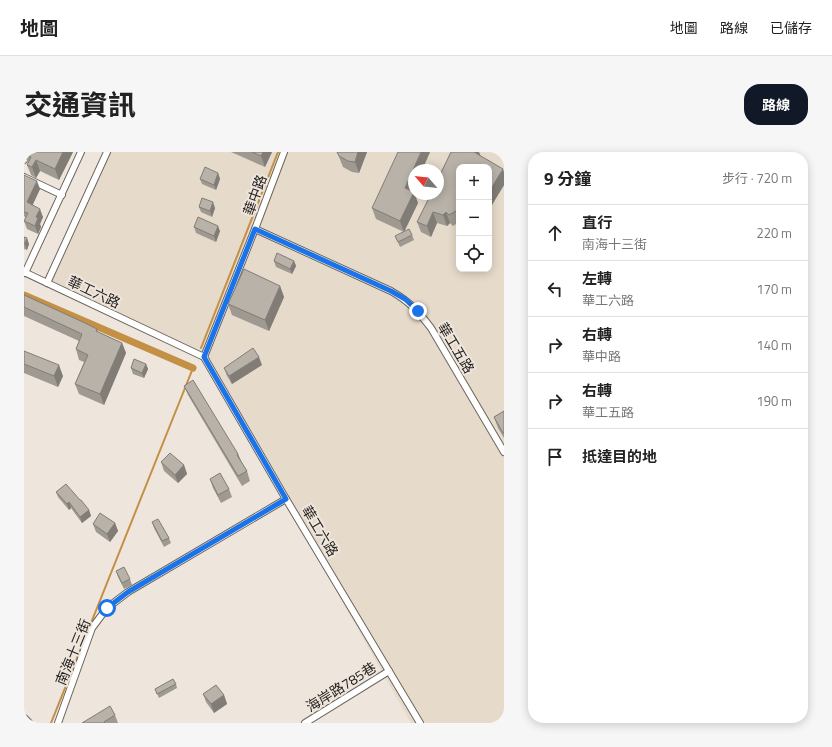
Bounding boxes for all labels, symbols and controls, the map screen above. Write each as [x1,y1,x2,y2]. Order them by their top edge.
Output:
text: 地圖 [20,13,58,42]
text: 地圖 [670,17,698,38]
text: 路線 [720,17,748,38]
text: 已儲存 [770,17,812,38]
text: 交通資訊 [24,83,136,126]
button: 路線 [744,84,808,125]
north arrow [408,164,444,200]
map controls [456,164,492,272]
button: + [456,164,492,200]
text: 9 分鐘 [544,166,591,192]
text: 步行 · 720 m [722,168,792,188]
street label: 華中路 [237,172,272,218]
button: − [456,200,492,236]
text: 直行 [582,211,612,234]
icon: ahead [544,222,566,244]
text: 220 m [756,223,792,243]
text: 南海十三街 [582,234,647,254]
button: locate [456,236,492,272]
text: 左轉 [582,267,612,290]
street label: 華工六路 [64,270,124,313]
icon: left [544,278,566,300]
text: 170 m [756,279,792,299]
text: 華工六路 [582,290,634,310]
route end [409,302,427,320]
street label: 華工五路 [433,318,480,377]
text: 右轉 [582,323,612,346]
icon: right [544,334,566,356]
text: 140 m [756,335,792,355]
text: 華中路 [582,346,621,366]
text: 右轉 [582,379,612,402]
icon: right [544,390,566,412]
text: 190 m [756,391,792,411]
text: 華工五路 [582,402,634,422]
text: 抵達目的地 [582,445,657,468]
icon: arrive [544,446,566,468]
street label: 華工六路 [297,501,344,560]
route start [98,599,116,617]
street label: 南海十三街 [50,615,95,688]
street label: 海岸路785巷 [301,657,380,717]

